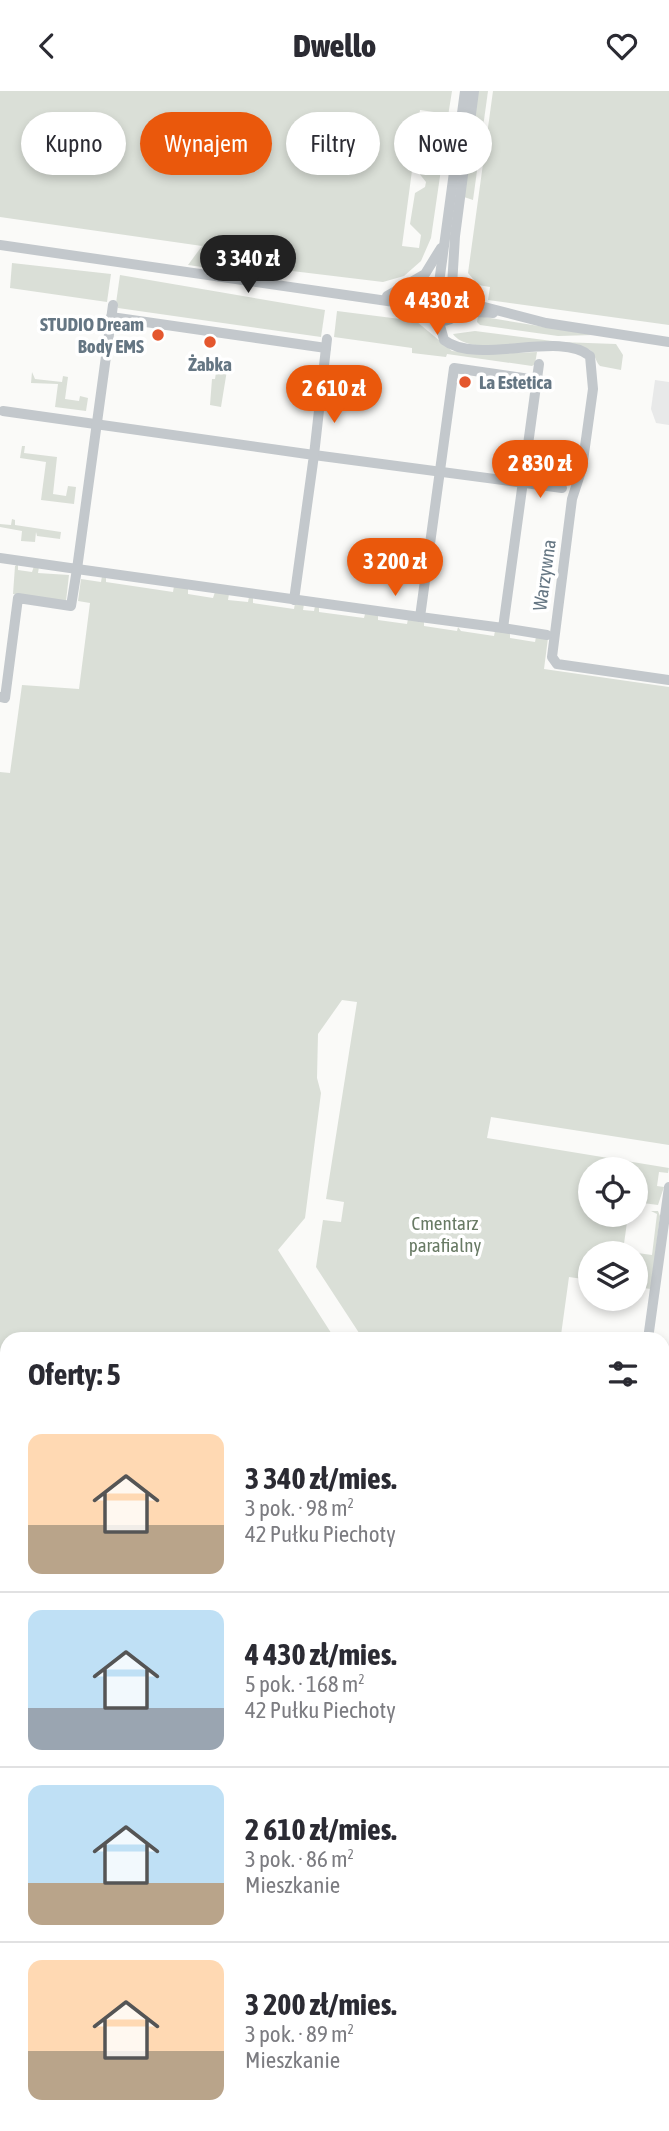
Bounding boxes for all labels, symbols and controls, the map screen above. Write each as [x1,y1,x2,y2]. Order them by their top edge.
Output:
icon: back [28,27,66,65]
text: Dwello [293,27,376,64]
icon: heart [603,27,641,65]
chip: Kupno [21,112,126,175]
chip: Wynajem [140,112,272,175]
chip: Filtry [286,112,380,175]
chip: Nowe [394,112,492,175]
pin: 3 340 zł [176,235,320,295]
text: 3 340 zł [216,245,280,271]
pin: 4 430 zł [365,278,509,337]
text: 4 430 zł [405,287,469,313]
place label: STUDIO Dream Body EMS [40,313,144,357]
marker: STUDIO Dream Body EMS [150,327,166,343]
marker: Żabka [202,334,218,350]
place label: Żabka [188,353,232,375]
pin: 2 610 zł [262,365,406,425]
place label: La Estetica [479,371,552,393]
marker: La Estetica [457,374,473,390]
text: 2 610 zł [302,375,366,401]
pin: 2 830 zł [468,441,612,500]
text: 2 830 zł [508,450,572,476]
street label: Warzywna [528,538,560,612]
pin: 3 200 zł [323,539,467,598]
text: 3 200 zł [363,548,427,574]
map controls [578,1157,648,1311]
button: locate [578,1157,648,1227]
park label: Cmentarz parafialny [409,1212,481,1256]
button: layers [578,1241,648,1311]
icon: filters [604,1355,642,1393]
text: Oferty: 5 [28,1357,121,1391]
text: 3 340 zł/mies. [245,1461,397,1495]
icon: home [84,1462,168,1546]
text: 3 pok. · 98 m² [245,1495,354,1521]
text: 42 Pułku Piechoty [245,1521,396,1547]
text: 4 430 zł/mies. [245,1637,397,1671]
icon: home [84,1638,168,1722]
text: 5 pok. · 168 m² [245,1671,365,1697]
text: 42 Pułku Piechoty [245,1697,396,1723]
text: 2 610 zł/mies. [245,1812,397,1846]
icon: home [84,1813,168,1897]
text: 3 pok. · 86 m² [245,1846,354,1872]
text: Mieszkanie [245,1872,340,1898]
text: 3 200 zł/mies. [245,1987,397,2021]
icon: home [84,1988,168,2072]
text: 3 pok. · 89 m² [245,2021,354,2047]
text: Mieszkanie [245,2047,340,2073]

